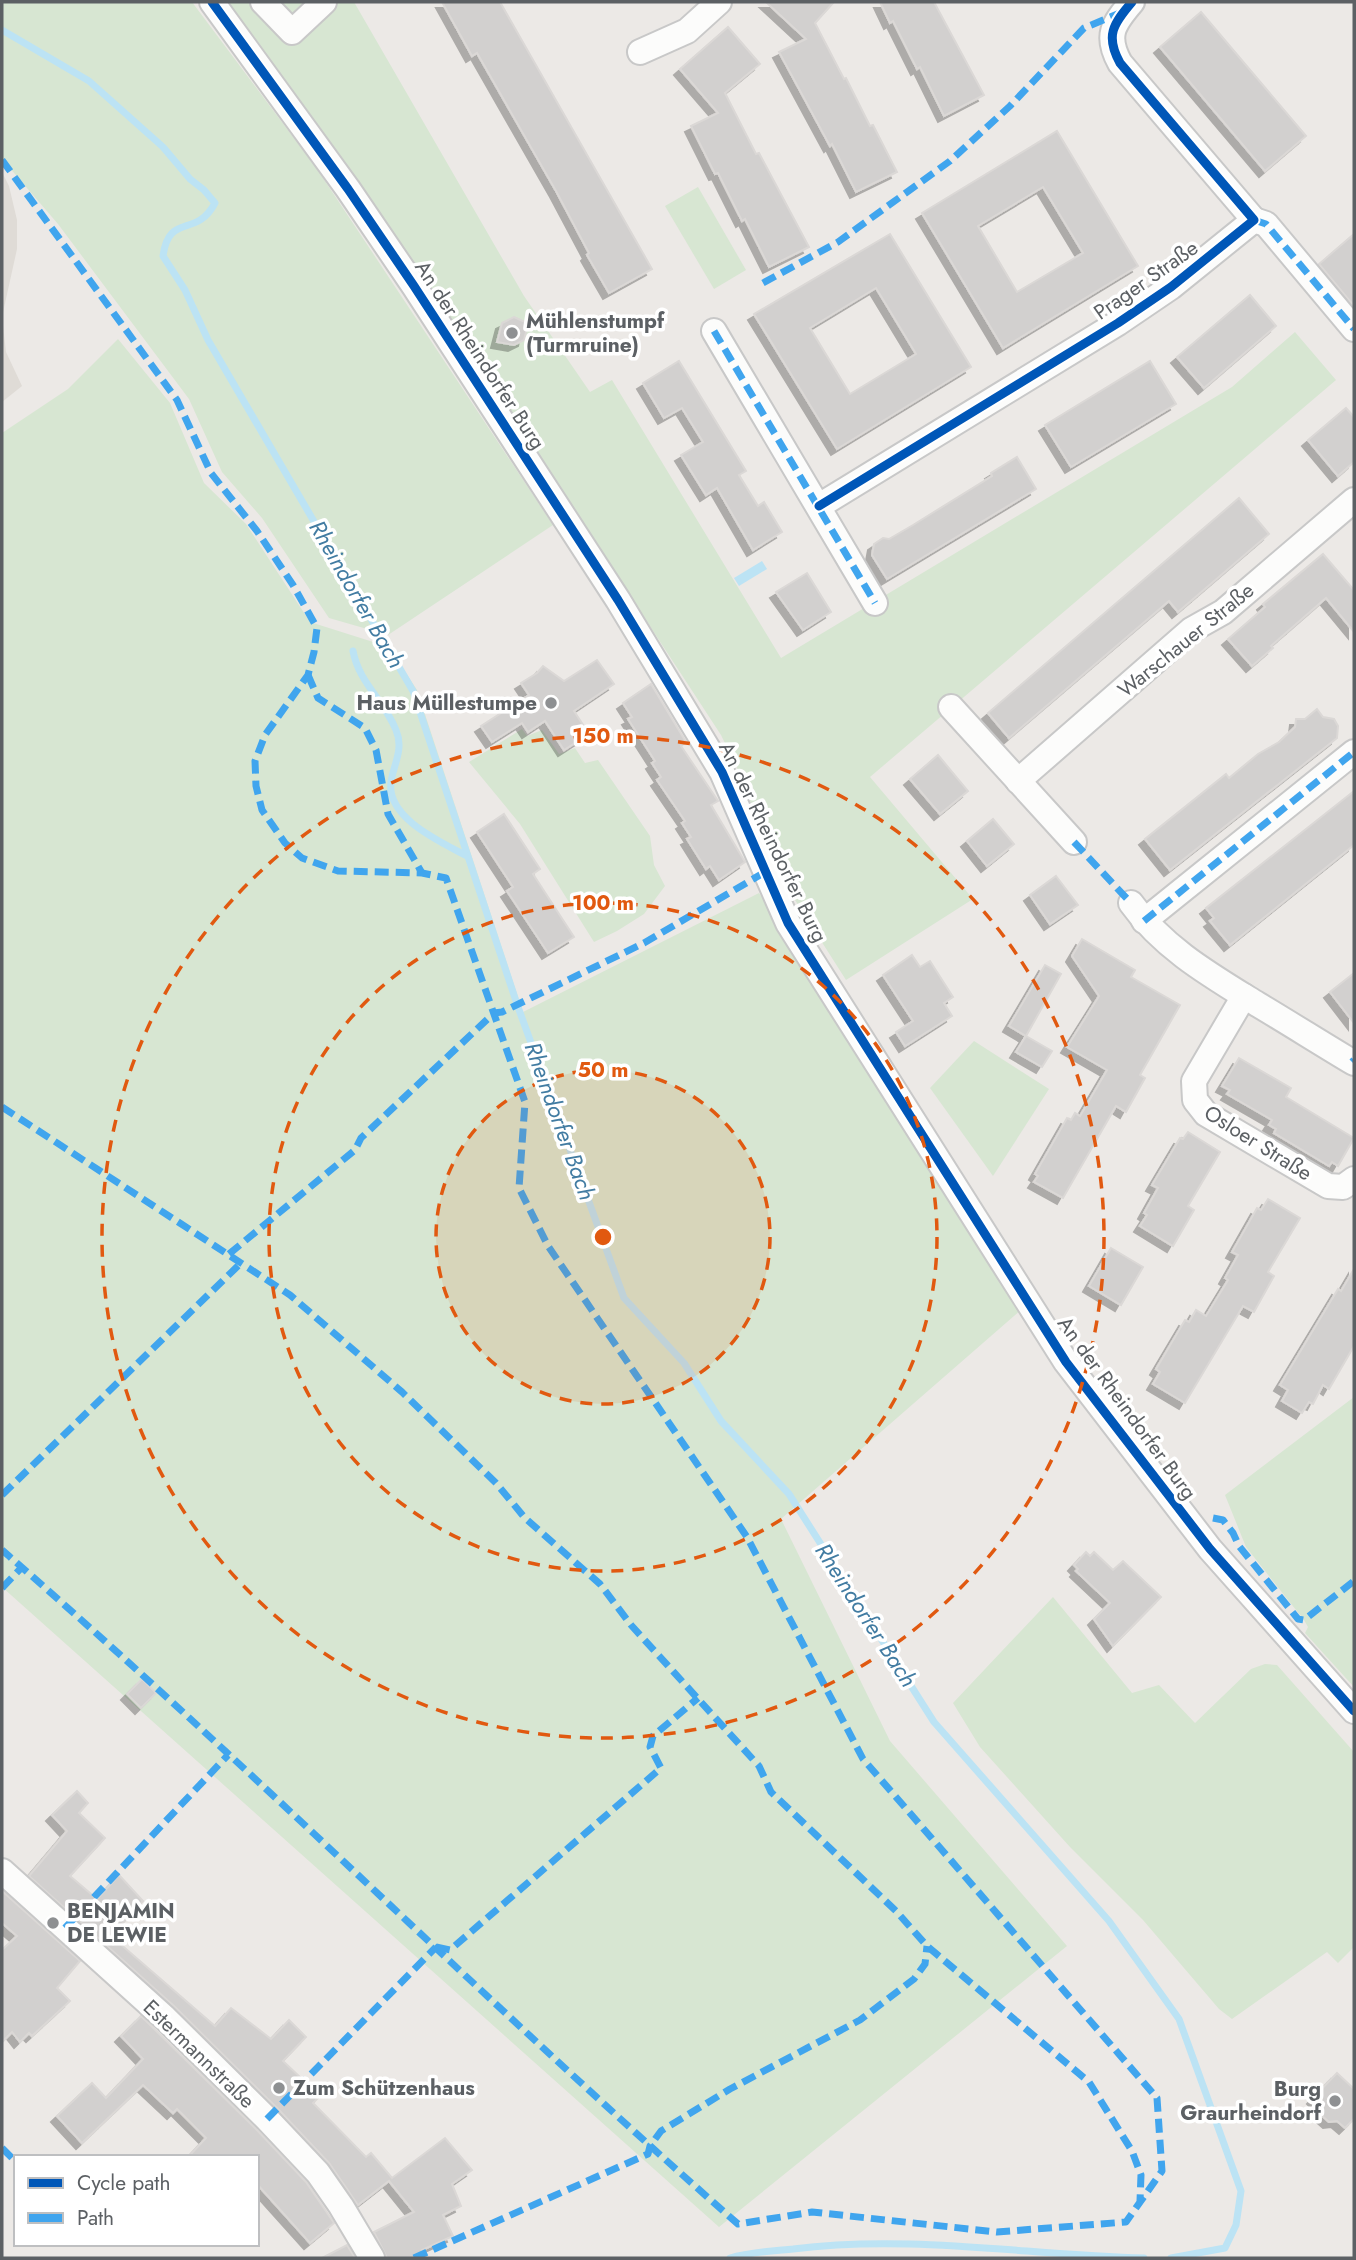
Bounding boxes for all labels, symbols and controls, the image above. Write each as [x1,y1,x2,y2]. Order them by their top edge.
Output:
street label: Prager Straße [1088,233,1204,327]
street label: An der Rheindorfer Burg [407,255,553,455]
place label: Mühlenstumpf (Turmruine) [526,306,665,360]
marker: Mühlenstumpf (Turmruine) [504,325,520,341]
water label: Rheindorfer Bach [301,514,413,674]
street label: Warschauer Straße [1111,576,1261,704]
place label: Haus Müllestumpe [357,688,537,718]
marker: Haus Müllestumpe [543,695,559,711]
text: 150 m [572,721,634,751]
street label: An der Rheindorfer Burg [711,737,835,947]
text: 100 m [572,888,634,918]
water label: Rheindorfer Bach [516,1037,604,1205]
text: 50 m [578,1055,628,1085]
street label: Osloer Straße [1198,1098,1318,1188]
centre of rings [591,1225,615,1249]
street label: An der Rheindorfer Burg [1050,1310,1204,1506]
water label: Rheindorfer Bach [807,1536,925,1694]
place label: BENJAMIN DE LEWIE [67,1896,175,1950]
marker: BENJAMIN DE LEWIE [45,1915,61,1931]
street label: Estermannstraße [136,1993,262,2115]
place label: Zum Schützenhaus [293,2073,475,2103]
place label: Burg Graurheindorf [1180,2074,1322,2128]
marker: Zum Schützenhaus [271,2080,287,2096]
marker: Burg Graurheindorf [1327,2093,1343,2109]
legend [14,2155,259,2246]
text: Cycle path [77,2168,170,2198]
text: Path [77,2203,114,2233]

